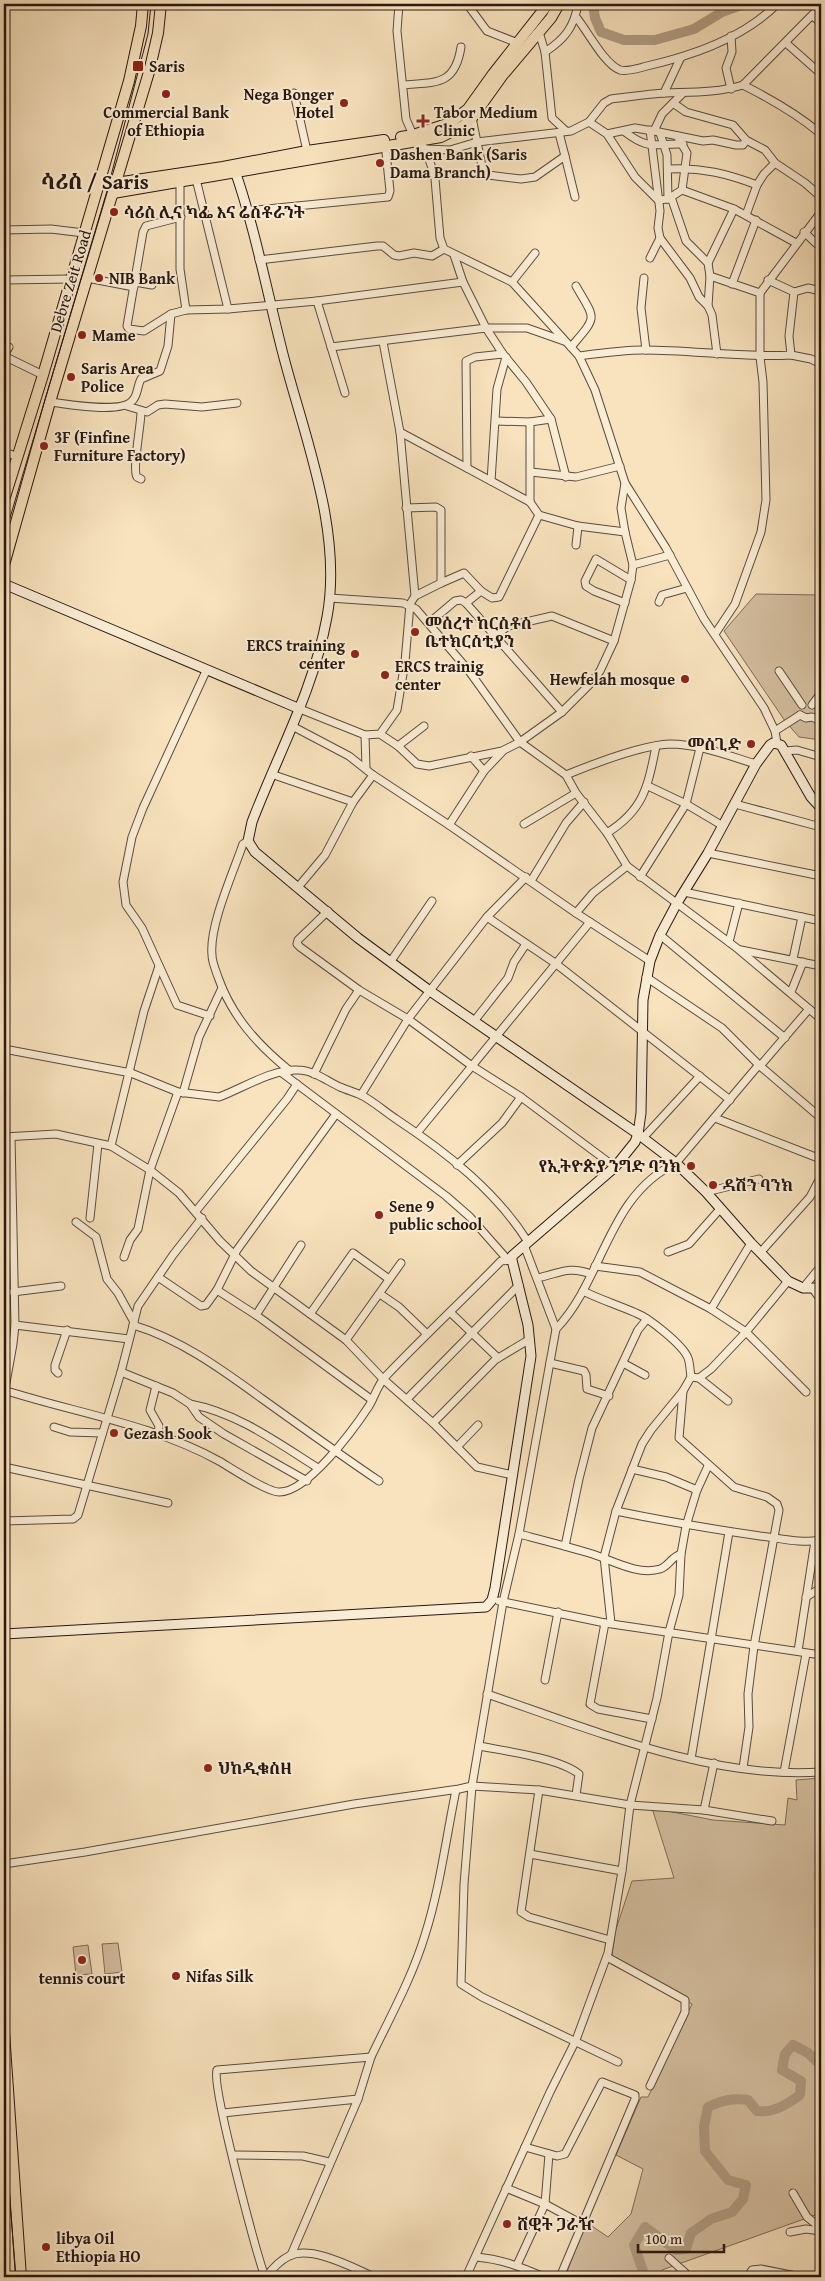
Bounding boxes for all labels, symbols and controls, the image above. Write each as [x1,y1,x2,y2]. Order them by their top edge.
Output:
place label: Saris [149,54,185,78]
marker: Saris [131,59,145,73]
place label: Nega Bonger Hotel [244,82,335,124]
marker: Commercial Bank of Ethiopia [160,88,172,100]
marker: Nega Bonger Hotel [338,97,350,109]
place label: Commercial Bank of Ethiopia [103,100,230,142]
place label: Tabor Medium Clinic [434,100,538,142]
marker: Tabor Medium Clinic [416,114,430,128]
place label: Dashen Bank (Saris Dama Branch) [390,142,527,184]
marker: Dashen Bank (Saris Dama Branch) [374,157,386,169]
district label: ሳሪስ / Saris [41,166,149,197]
place label: ሳሪስ ሊና ካፌ እና ሬስቶራንት [124,200,305,224]
marker: ሳሪስ ሊና ካፌ እና ሬስቶራንት [108,206,120,218]
street label: Debre Zeit Road [43,226,97,335]
place label: NIB Bank [109,266,176,290]
marker: NIB Bank [93,272,105,284]
place label: Mame [92,323,136,347]
marker: Mame [76,329,88,341]
place label: Saris Area Police [81,356,155,398]
marker: Saris Area Police [65,371,77,383]
place label: 3F (Finfine Furniture Factory) [54,425,186,467]
marker: 3F (Finfine Furniture Factory) [38,440,50,452]
place label: መሰረተ ከርስቶስ ቤተክርስቲያን [425,611,532,653]
marker: መሰረተ ከርስቶስ ቤተክርስቲያን [409,626,421,638]
place label: ERCS training center [247,633,346,675]
marker: ERCS training center [349,648,361,660]
place label: ERCS trainig center [395,654,484,696]
place label: Hewfelah mosque [550,667,675,691]
marker: ERCS trainig center [379,669,391,681]
marker: Hewfelah mosque [679,673,691,685]
place label: መስጊድ [688,732,742,756]
marker: መስጊድ [745,738,757,750]
place label: የኢትዮጵያ ንግድ ባንክ [539,1154,681,1178]
marker: የኢትዮጵያ ንግድ ባንክ [685,1160,697,1172]
place label: ዳሽን ባንክ [723,1173,793,1197]
marker: ዳሽን ባንክ [707,1179,719,1191]
place label: Sene 9 public school [389,1194,482,1236]
marker: Sene 9 public school [373,1209,385,1221]
place label: Gezash Sook [124,1421,213,1445]
marker: Gezash Sook [108,1427,120,1439]
place label: ህከዲቁስዘ [218,1756,292,1780]
marker: ህከዲቁስዘ [202,1762,214,1774]
marker: tennis court [76,1954,88,1966]
place label: Nifas Silk [186,1964,254,1988]
place label: tennis court [39,1966,125,1990]
marker: Nifas Silk [170,1970,182,1982]
place label: ሸዊት ጋራዥ [517,2212,594,2236]
marker: ሸዊት ጋራዥ [501,2218,513,2230]
scale bar [638,2221,724,2253]
place label: libya Oil Ethiopia HO [56,2226,141,2268]
text: 100 m [645,2228,683,2249]
marker: libya Oil Ethiopia HO [40,2241,52,2253]

